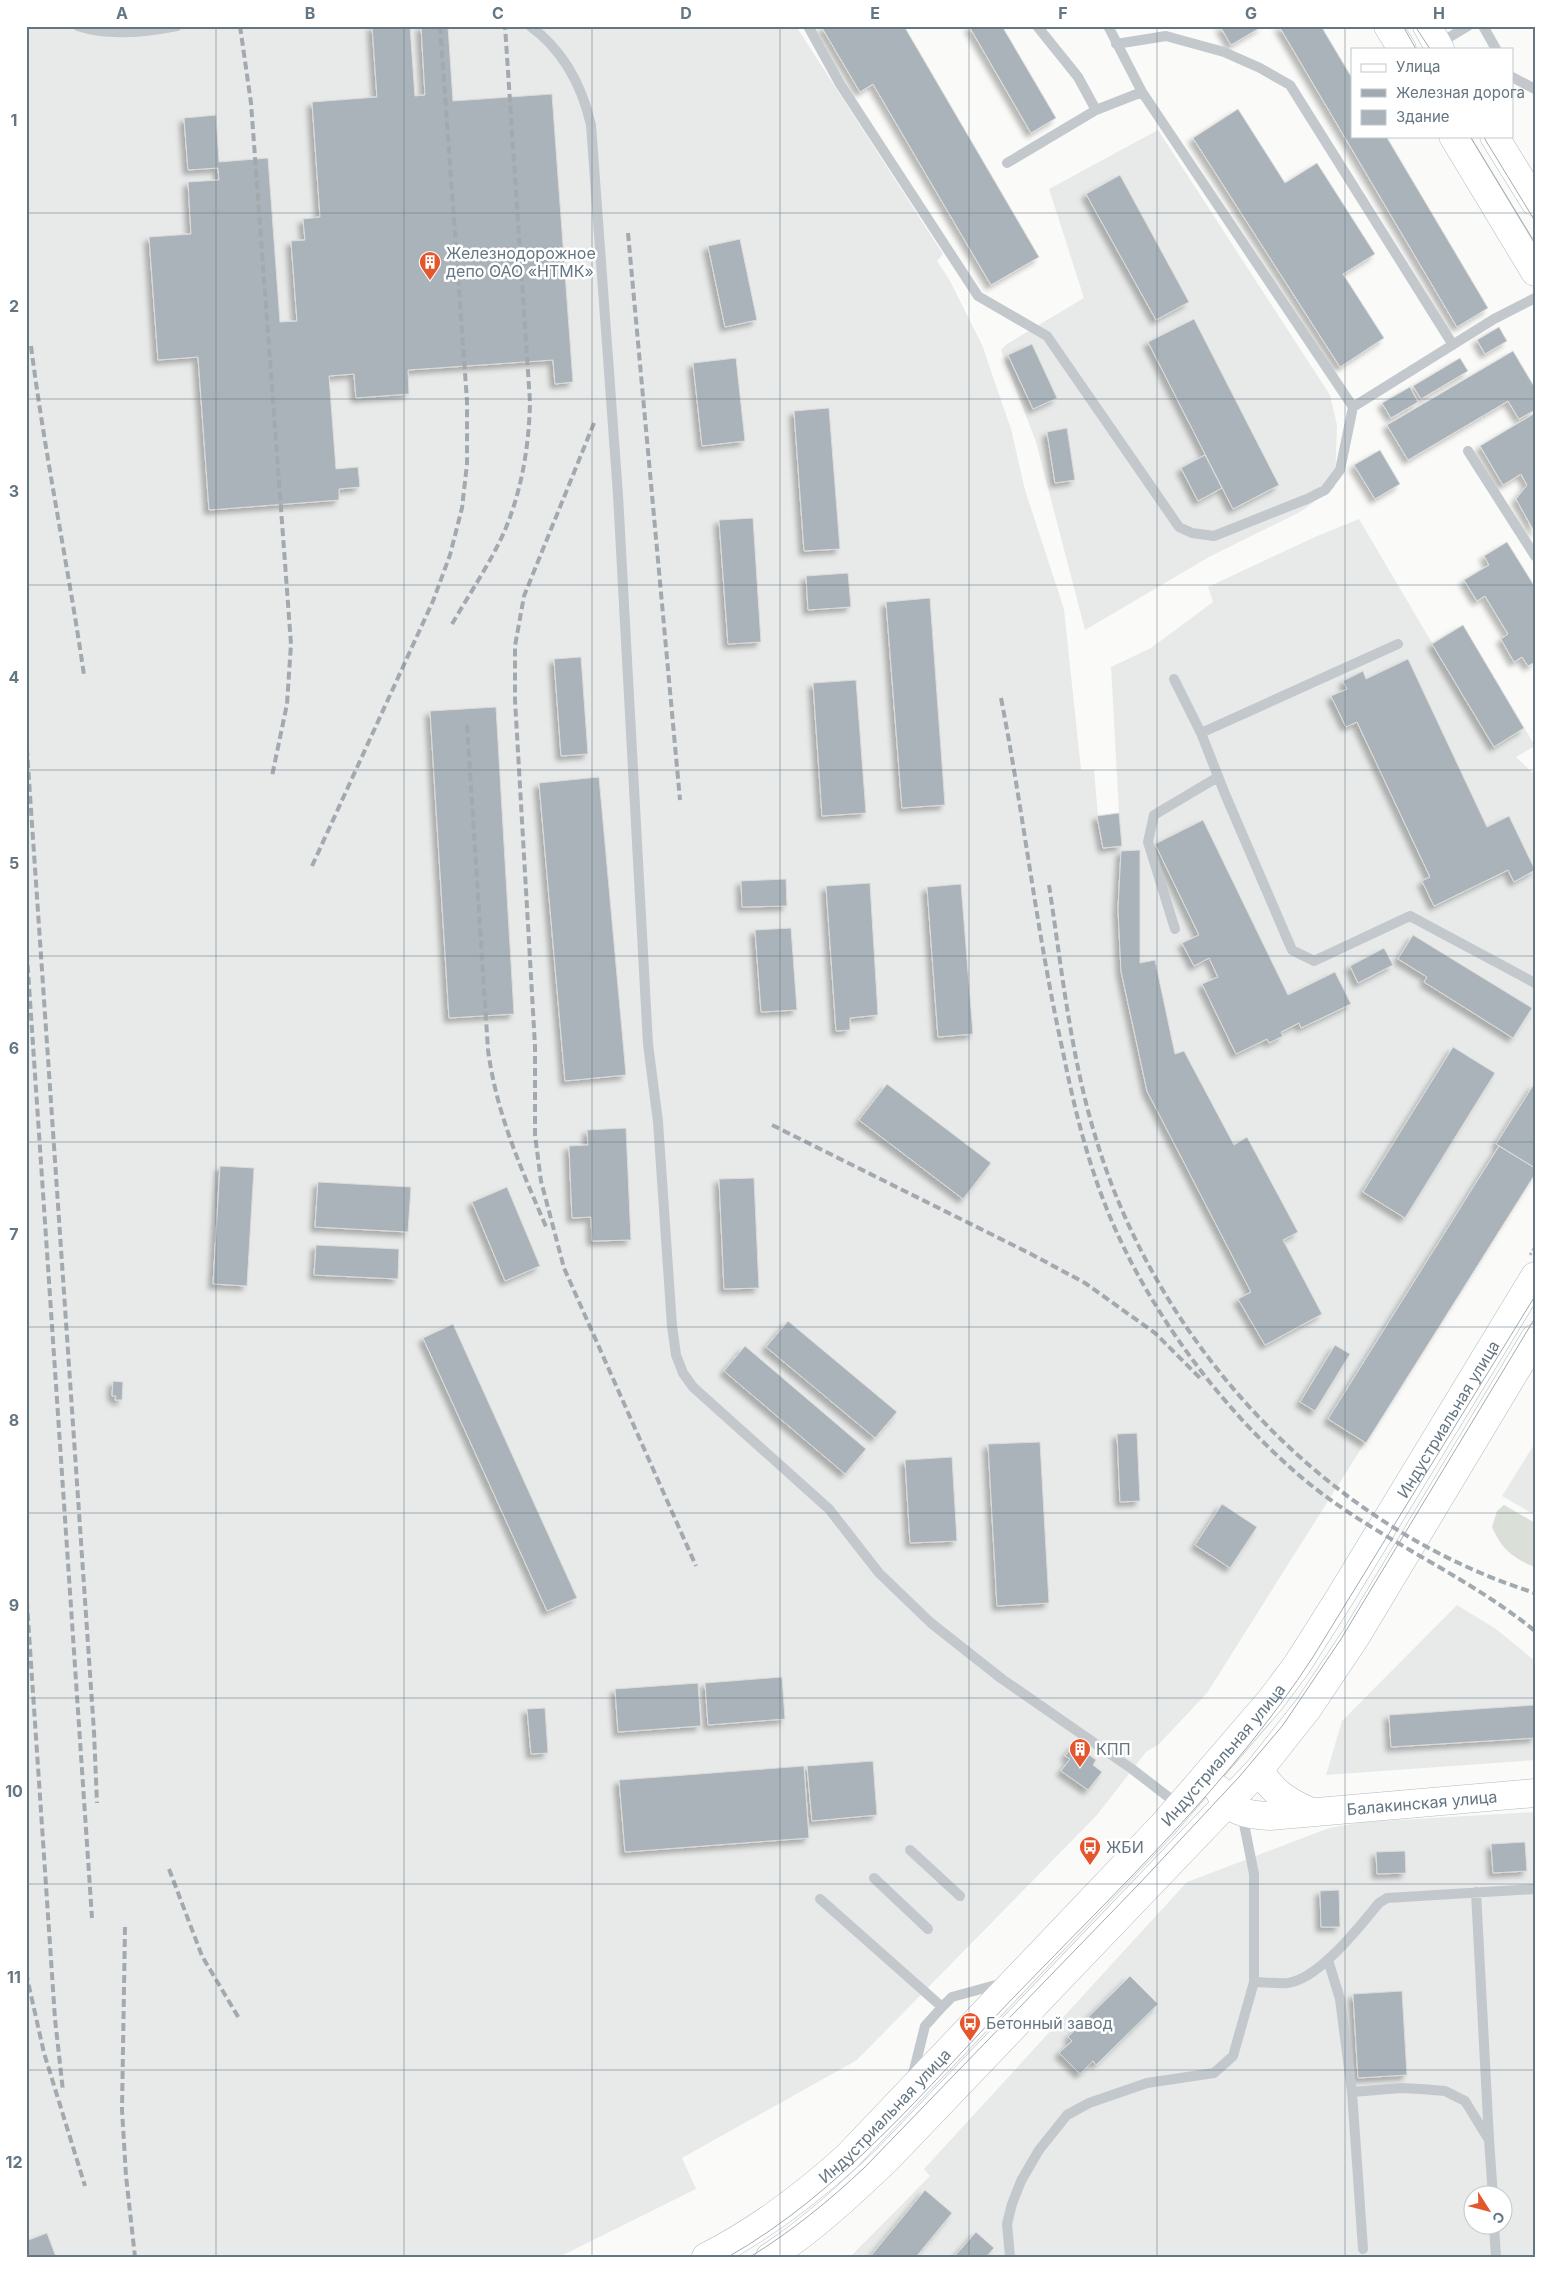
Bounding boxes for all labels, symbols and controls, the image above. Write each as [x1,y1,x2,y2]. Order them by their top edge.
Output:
text: A [116,3,128,23]
text: B [305,3,315,23]
text: C [492,3,504,23]
text: D [680,3,692,23]
text: E [870,3,880,23]
text: F [1058,3,1068,23]
text: G [1245,3,1257,23]
text: H [1433,3,1445,23]
legend [1351,48,1514,138]
text: Улица [1396,57,1440,76]
text: Железная дорога [1396,83,1525,102]
text: Здание [1396,107,1450,126]
text: 1 [11,110,17,130]
place label: Железнодорожное депо ОАО «НТМК» [446,243,596,281]
building icon: Железнодорожное депо ОАО «НТМК» [418,250,442,281]
text: 2 [9,296,19,316]
text: 3 [9,481,19,501]
text: 4 [9,667,20,687]
text: 5 [9,853,19,873]
text: 6 [9,1038,19,1058]
text: 7 [9,1224,19,1244]
street label: Индустриальная улица [1393,1337,1504,1502]
text: 8 [9,1410,19,1430]
text: 9 [9,1595,19,1615]
street label: Индустриальная улица [1157,1680,1289,1830]
building icon: КПП [1068,1737,1092,1768]
place label: КПП [1096,1739,1131,1759]
text: 10 [5,1781,23,1801]
street label: Балакинская улица [1346,1786,1498,1819]
bus stop icon: ЖБИ [1078,1835,1102,1866]
place label: ЖБИ [1106,1837,1144,1857]
text: 11 [7,1967,21,1987]
bus stop icon: Бетонный завод [958,2011,982,2042]
place label: Бетонный завод [986,2013,1113,2033]
street label: Индустриальная улица [814,2044,955,2187]
text: 12 [6,2152,22,2172]
north arrow [1464,2186,1514,2236]
text: С [1489,2209,1509,2227]

